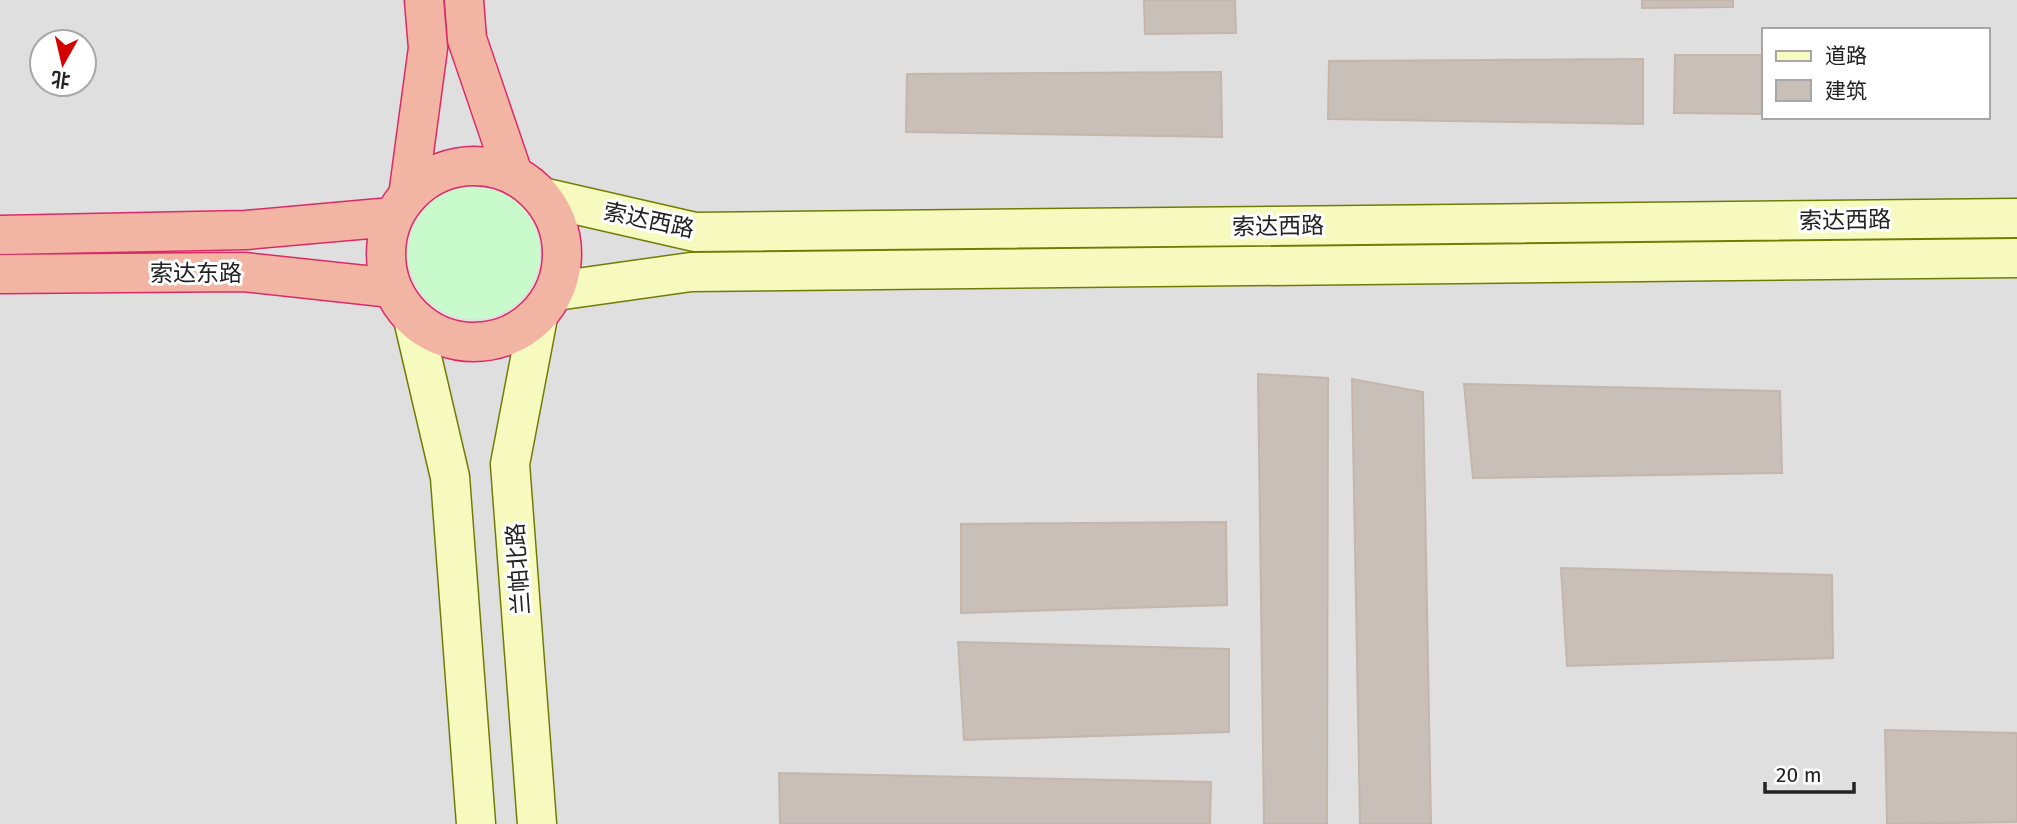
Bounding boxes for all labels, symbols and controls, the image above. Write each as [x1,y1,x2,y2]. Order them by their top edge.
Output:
north arrow [28,28,98,98]
legend [1762,28,1989,119]
text: 道路 [1825,43,1867,69]
text: 北 [50,67,72,92]
text: 建筑 [1825,78,1867,104]
street label: 索达西路 [601,197,697,243]
street label: 索达西路 [1799,205,1891,235]
street label: 索达西路 [1232,211,1324,241]
street label: 索达东路 [150,259,242,287]
street label: 兰帕北路 [501,522,535,616]
scale bar [1765,750,1854,794]
text: 20 m [1776,762,1822,788]

